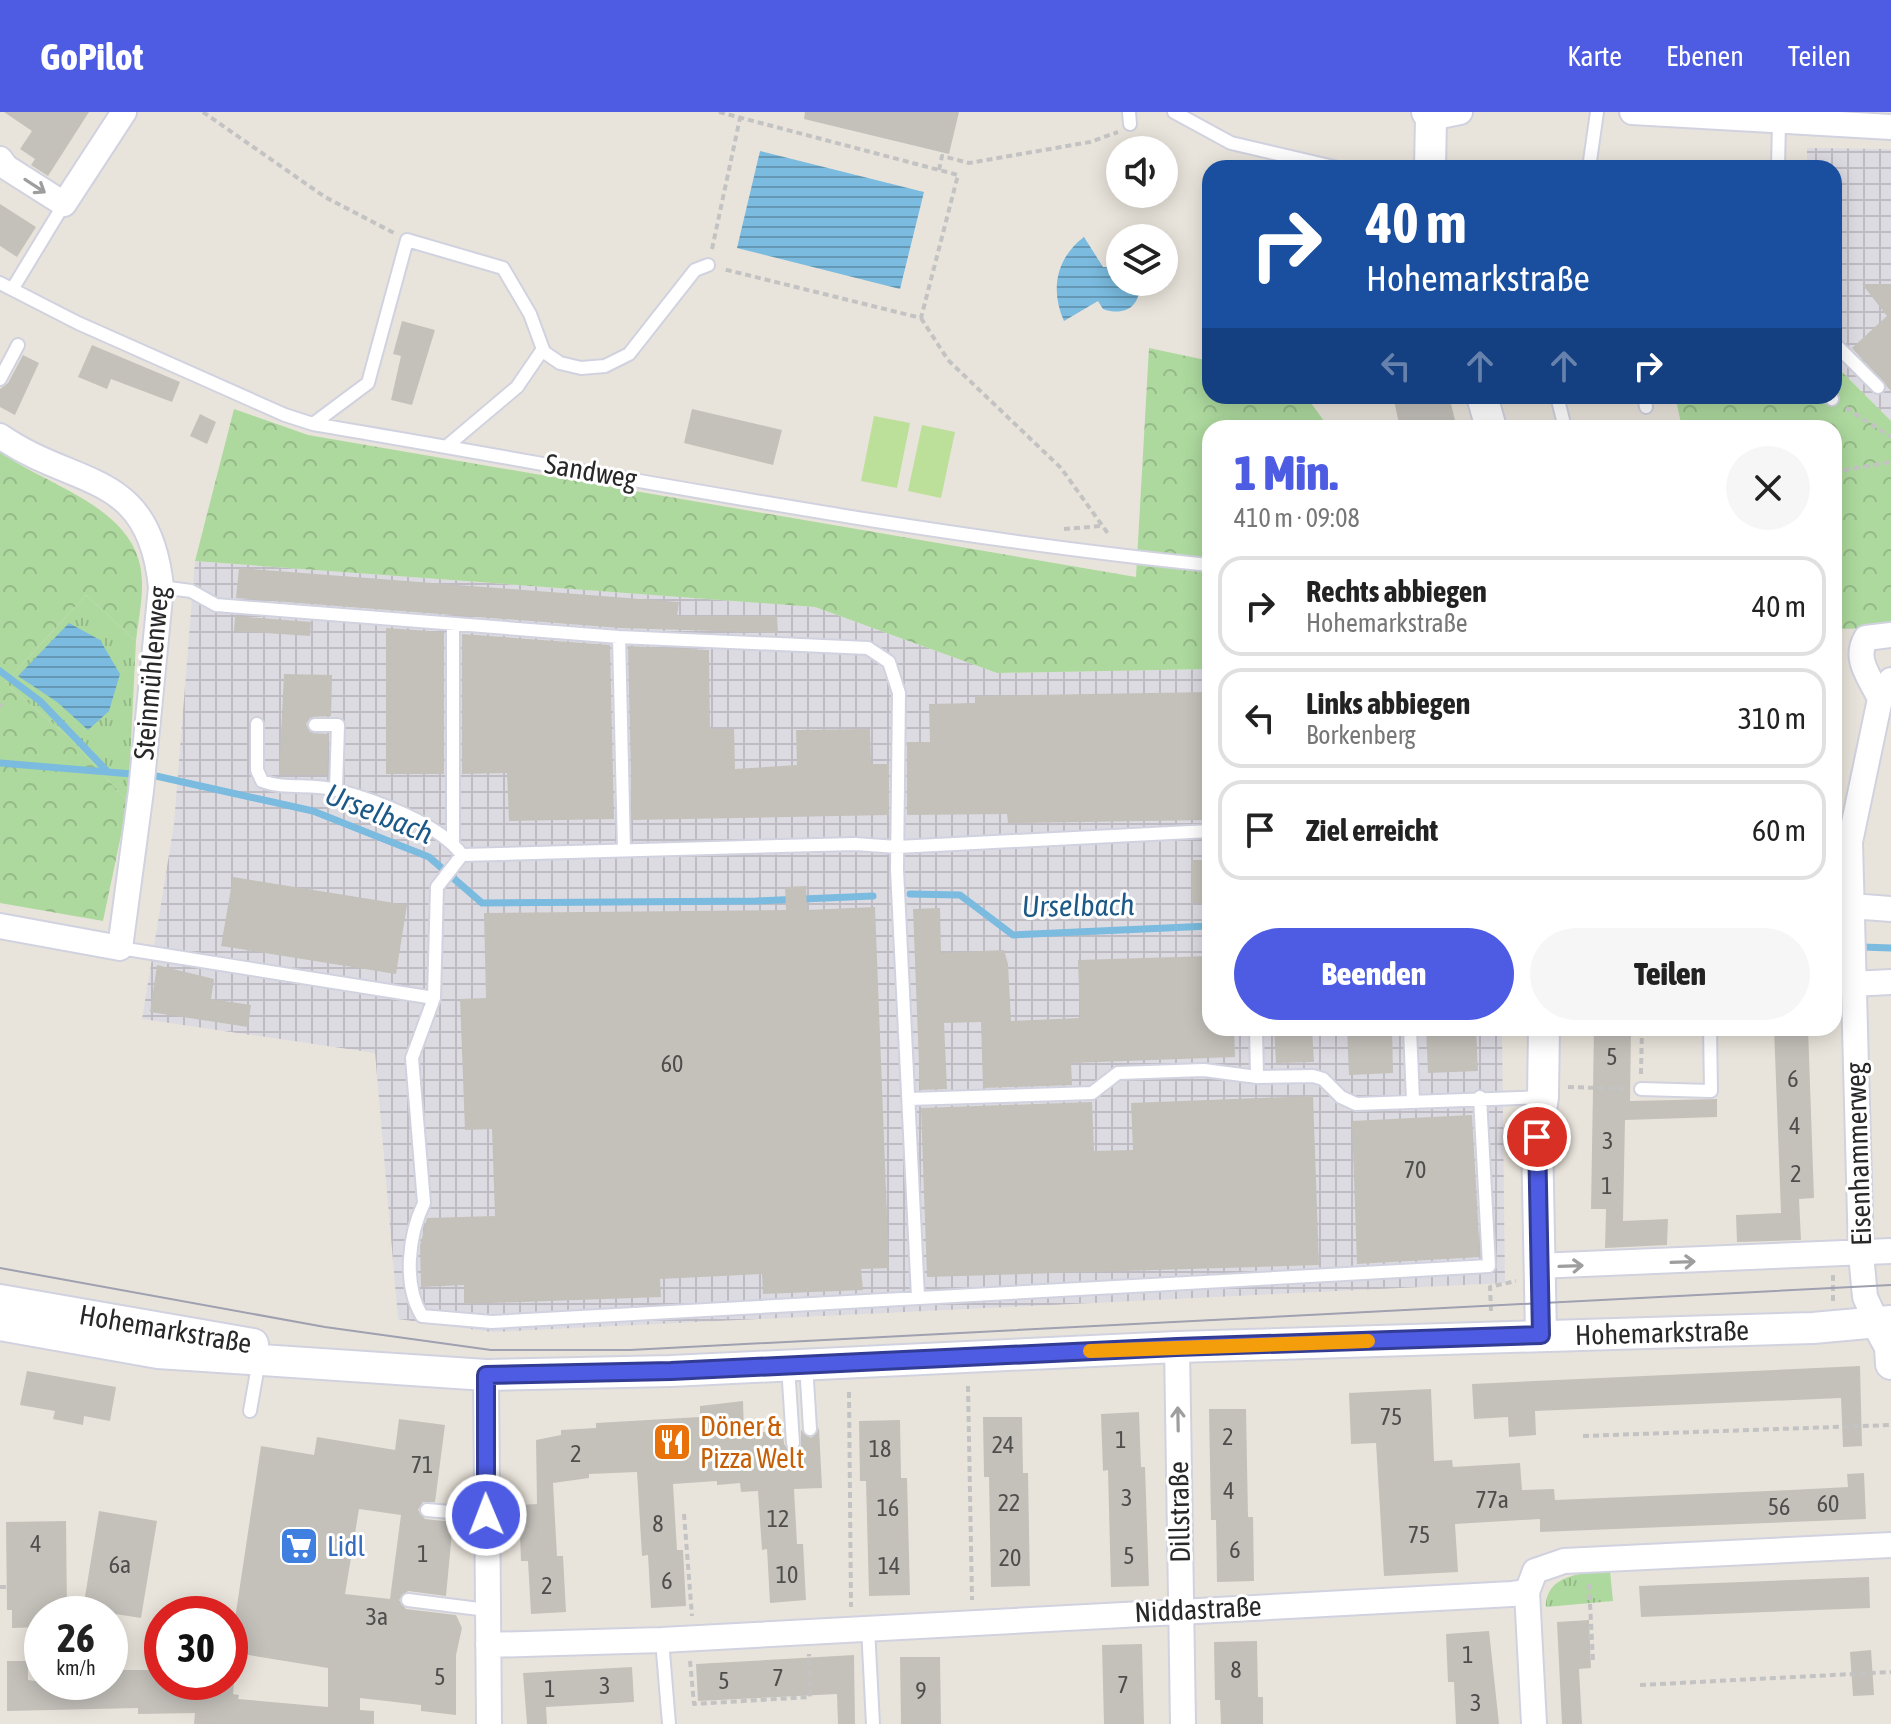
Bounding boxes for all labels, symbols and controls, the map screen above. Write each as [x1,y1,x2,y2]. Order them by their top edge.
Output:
text: GoPilot [40,35,143,78]
text: Karte [1567,40,1622,72]
text: Ebenen [1666,40,1744,72]
text: Teilen [1788,40,1851,72]
map controls [1106,136,1178,296]
button: sound [1106,136,1178,208]
one-way arrow [23,178,46,194]
text: 40 m [1366,191,1467,255]
icon: right [1234,192,1338,296]
button: layers [1106,224,1178,296]
text: Hohemarkstraße [1366,257,1590,299]
icon: left [1374,344,1418,388]
icon: ahead [1458,344,1502,388]
icon: ahead [1542,344,1586,388]
icon: right [1626,344,1670,388]
text: 1 Min. [1234,445,1338,500]
button: close [1726,446,1810,530]
street label: Sandweg [543,447,639,495]
text: 410 m · 09:08 [1234,503,1360,533]
text: Rechts abbiegen [1306,574,1487,608]
icon: right [1238,584,1282,628]
street label: Steinmühlenweg [127,585,175,761]
text: 40 m [1752,589,1806,623]
text: Hohemarkstraße [1306,608,1468,638]
text: Links abbiegen [1306,686,1470,720]
icon: left [1238,696,1282,740]
text: 310 m [1738,701,1806,735]
text: Borkenberg [1306,720,1416,750]
water label: Urselbach [321,776,438,850]
icon: arrive [1238,808,1282,852]
text: Ziel erreicht [1306,813,1438,847]
text: 60 m [1752,813,1806,847]
water label: Urselbach [1021,887,1135,923]
button: Beenden [1234,928,1514,1020]
button: Teilen [1530,928,1810,1020]
house number: 5 [1606,1043,1618,1070]
house number: 60 [661,1050,683,1077]
street label: Eisenhammerweg [1839,1062,1877,1246]
house number: 6 [1787,1065,1799,1092]
pin [1503,1103,1571,1171]
house number: 4 [1789,1112,1801,1139]
icon: arrive [1515,1115,1559,1159]
house number: 3 [1602,1127,1614,1154]
house number: 70 [1404,1156,1426,1183]
house number: 2 [1790,1160,1802,1187]
house number: 1 [1601,1172,1613,1199]
one-way arrow [1669,1254,1696,1269]
one-way arrow [1557,1258,1584,1273]
street label: Hohemarkstraße [77,1298,254,1359]
street label: Hohemarkstraße [1574,1314,1749,1351]
house number: 75 [1380,1403,1402,1430]
one-way arrow [1170,1406,1186,1433]
place label: Döner & Pizza Welt [700,1410,804,1474]
restaurant icon: Döner & Pizza Welt [651,1421,693,1463]
house number: 2 [1222,1423,1234,1450]
house number: 1 [1115,1426,1127,1453]
house number: 24 [992,1431,1014,1458]
house number: 18 [869,1435,891,1462]
house number: 2 [570,1440,582,1467]
house number: 71 [411,1451,433,1478]
street label: Dillstraße [1162,1461,1196,1563]
position arrow [444,1473,528,1557]
house number: 4 [1223,1477,1235,1504]
house number: 3 [1121,1484,1133,1511]
house number: 77a [1475,1486,1509,1513]
house number: 22 [998,1489,1020,1516]
house number: 60 [1817,1490,1839,1517]
house number: 56 [1768,1493,1790,1520]
house number: 16 [877,1494,899,1521]
house number: 12 [767,1505,789,1532]
house number: 8 [652,1510,664,1537]
house number: 75 [1408,1521,1430,1548]
supermarket icon: Lidl [278,1525,320,1567]
house number: 4 [30,1530,42,1557]
place label: Lidl [327,1530,366,1562]
house number: 6 [1229,1536,1241,1563]
house number: 1 [417,1540,429,1567]
house number: 5 [1123,1542,1135,1569]
house number: 20 [999,1544,1021,1571]
house number: 6a [109,1551,131,1578]
house number: 14 [878,1552,900,1579]
house number: 10 [776,1561,798,1588]
house number: 6 [661,1567,673,1594]
house number: 2 [541,1572,553,1599]
street label: Niddastraße [1134,1590,1262,1628]
speed limit sign: 30 [144,1596,248,1700]
house number: 3a [366,1603,388,1630]
text: 26 [57,1615,95,1660]
house number: 1 [1462,1641,1474,1668]
text: km/h [56,1656,96,1679]
house number: 8 [1230,1656,1242,1683]
house number: 5 [434,1663,446,1690]
house number: 7 [772,1664,784,1691]
house number: 5 [718,1667,730,1694]
house number: 7 [1117,1671,1129,1698]
house number: 3 [599,1672,611,1699]
house number: 1 [544,1675,556,1702]
house number: 9 [915,1677,927,1704]
house number: 3 [1470,1689,1482,1716]

